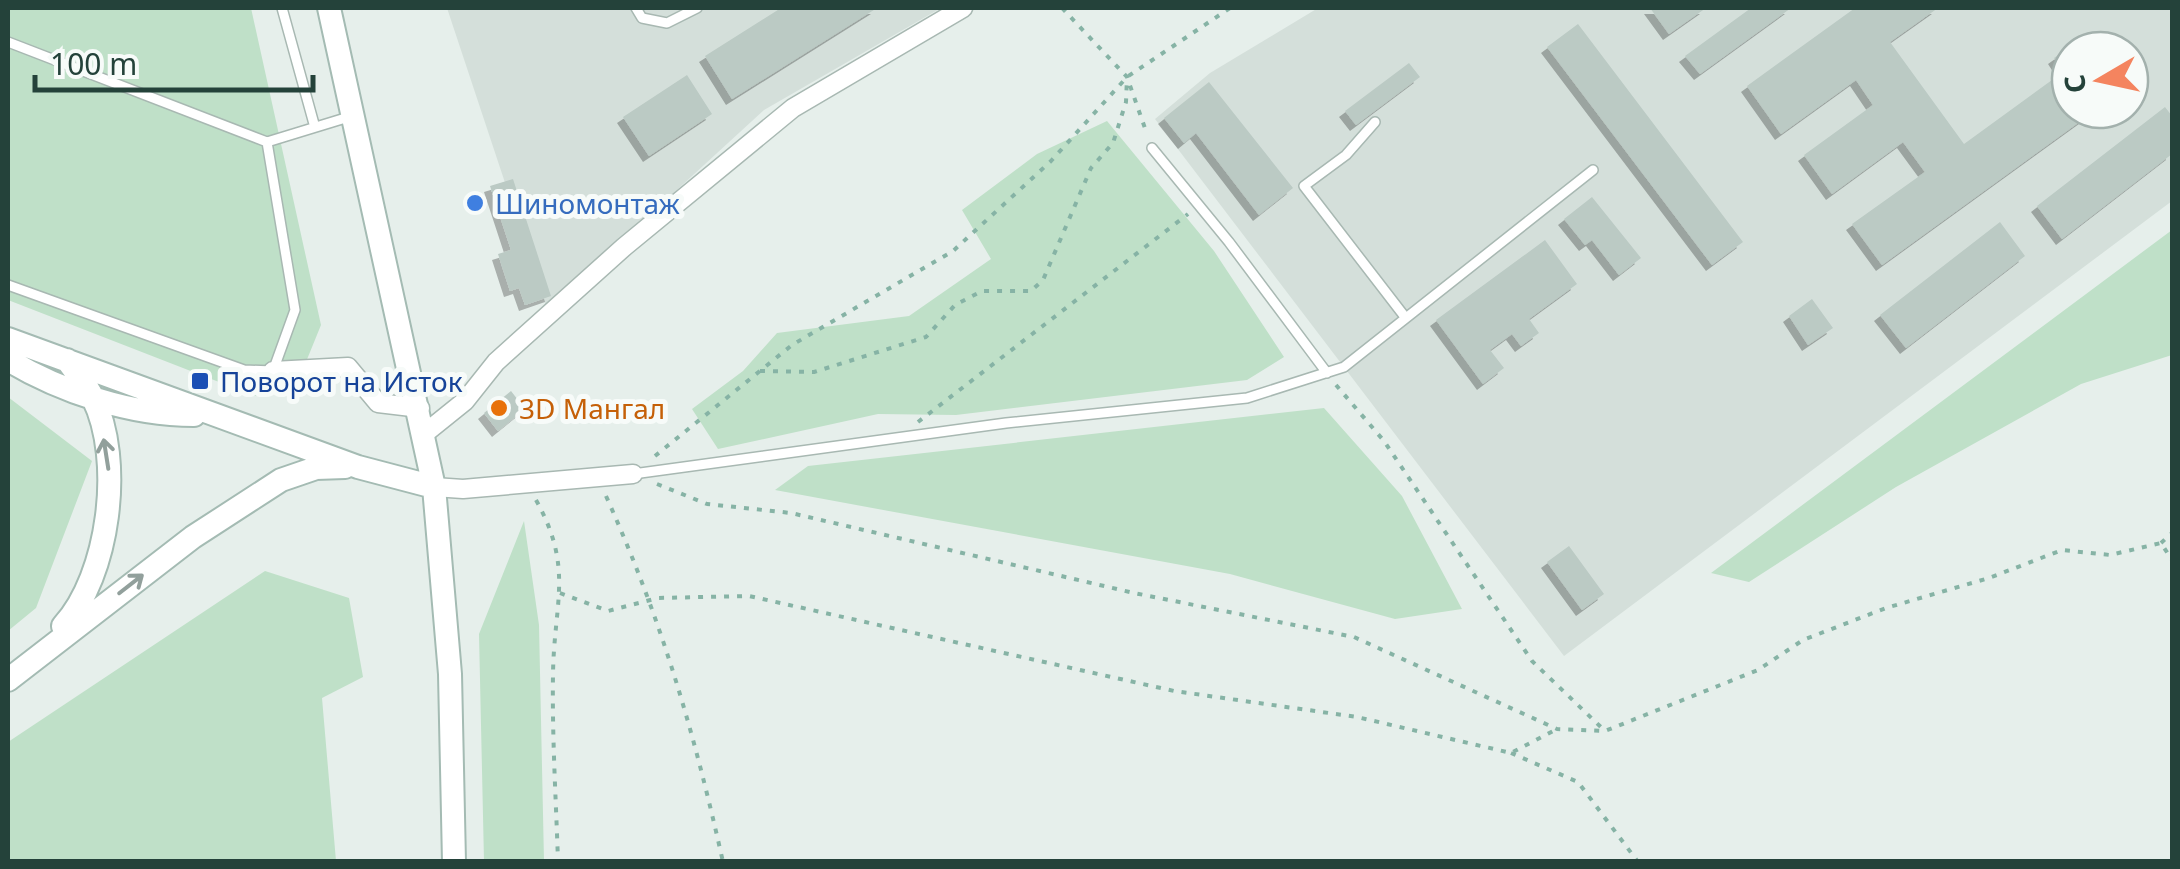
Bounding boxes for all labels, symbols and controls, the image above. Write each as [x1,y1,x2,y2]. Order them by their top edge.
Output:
scale bar [35,30,312,92]
north arrow [2050,30,2150,130]
text: 100 m [50,43,137,84]
text: С [2054,72,2094,96]
place label: Шиномонтаж [495,184,681,222]
marker: Шиномонтаж [464,192,486,214]
place label: Поворот на Исток [220,362,463,400]
marker: Поворот на Исток [189,370,211,392]
place label: 3D Мангал [519,389,665,427]
marker: 3D Мангал [488,397,510,419]
one-way arrow [96,438,115,471]
one-way arrow [118,574,144,596]

